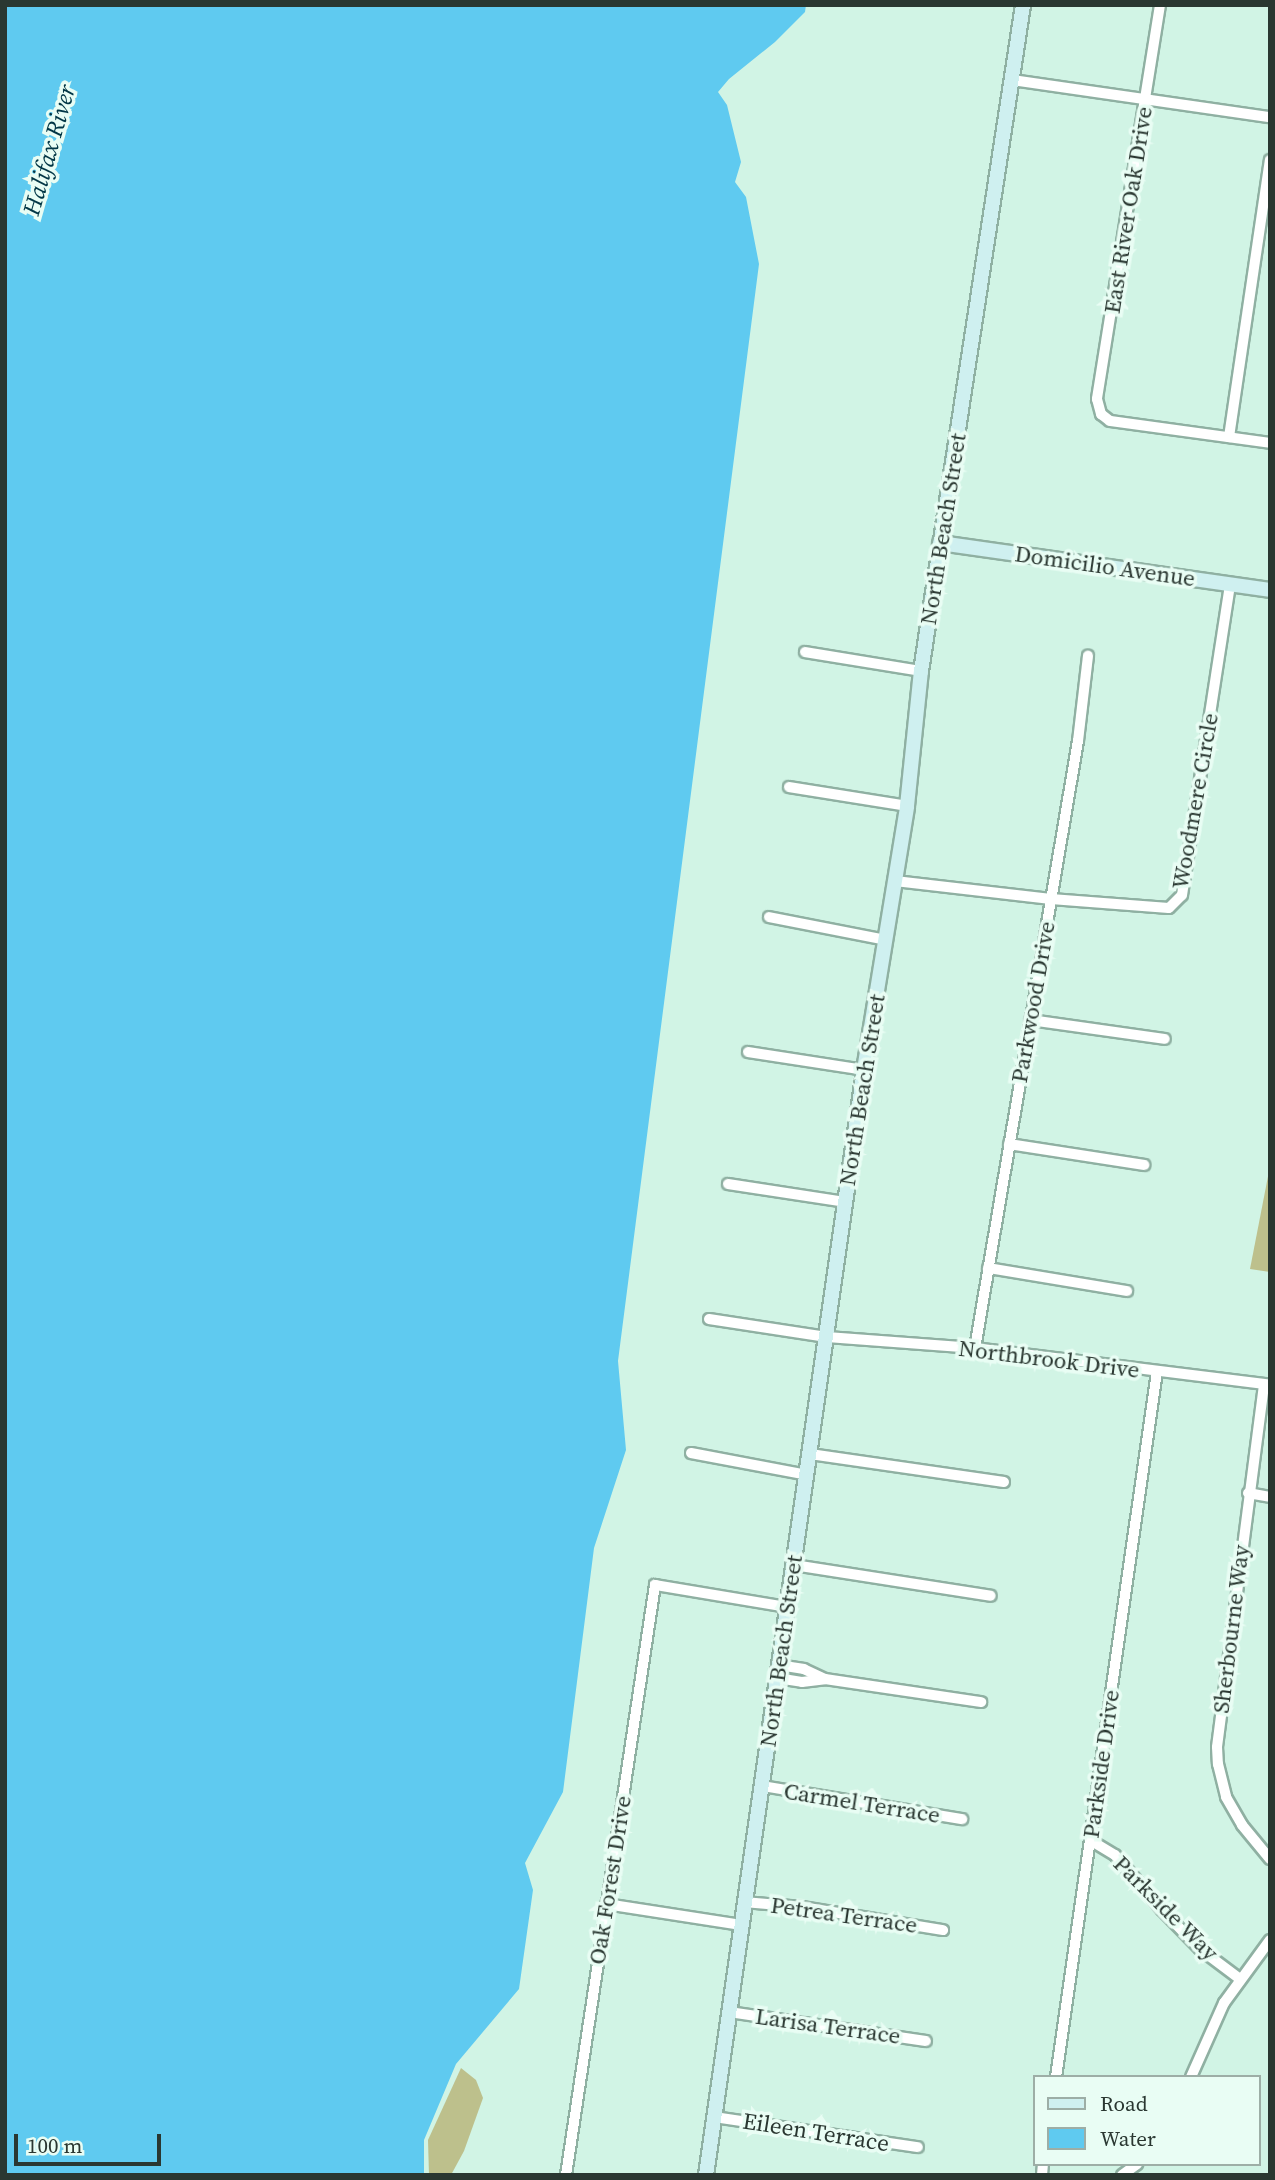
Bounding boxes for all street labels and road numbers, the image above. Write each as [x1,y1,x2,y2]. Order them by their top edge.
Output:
street label: East River Oak Drive [1098,105,1158,315]
street label: North Beach Street [914,431,972,627]
street label: Domicilio Avenue [1013,540,1197,592]
street label: Woodmere Circle [1166,711,1224,891]
street label: Parkwood Drive [1005,919,1061,1085]
street label: North Beach Street [833,992,891,1188]
street label: Northbrook Drive [957,1334,1141,1384]
street label: Sherbourne Way [1207,1543,1255,1715]
street label: North Beach Street [754,1553,808,1749]
street label: Parkside Drive [1077,1688,1125,1840]
street label: Carmel Terrace [782,1777,942,1829]
street label: Oak Forest Drive [583,1794,637,1966]
street label: Parkside Way [1108,1850,1224,1966]
street label: Petrea Terrace [769,1891,919,1939]
street label: Larisa Terrace [753,2002,903,2050]
street label: Eileen Terrace [741,2107,891,2157]

